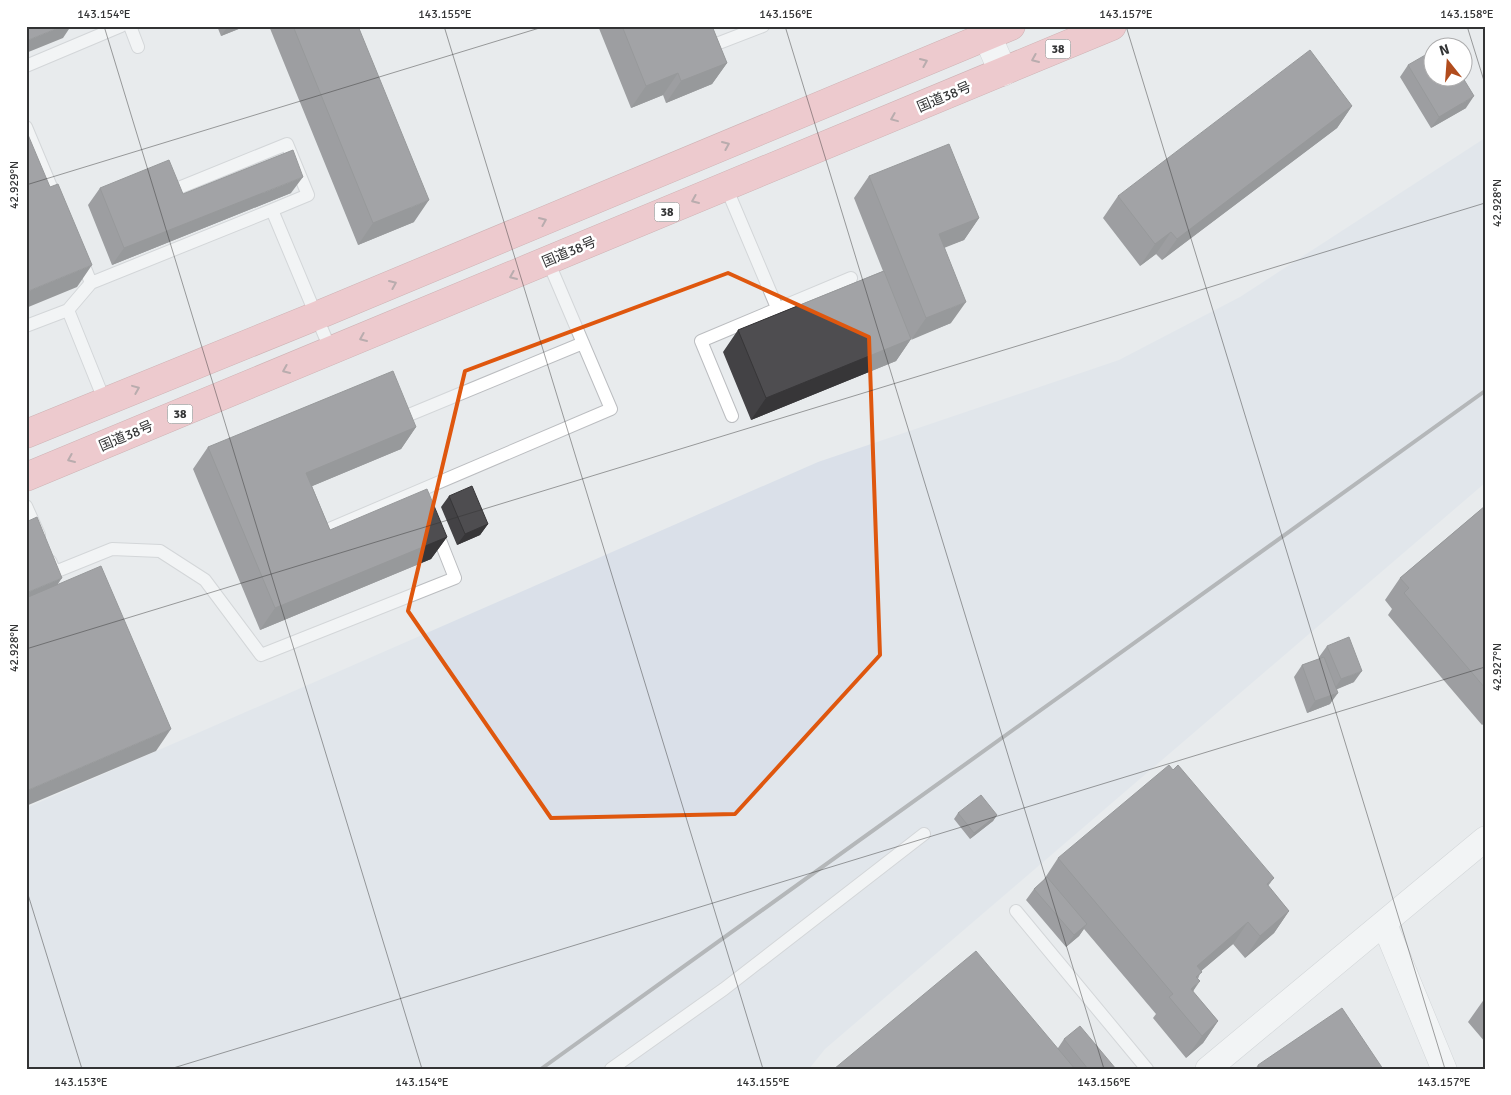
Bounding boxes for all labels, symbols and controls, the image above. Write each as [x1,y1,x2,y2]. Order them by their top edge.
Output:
text: 143.154°E [77,7,131,22]
text: 143.155°E [418,7,472,22]
text: 143.156°E [759,7,813,22]
text: 143.157°E [1099,7,1153,22]
text: 143.158°E [1440,7,1494,22]
north arrow [1424,38,1474,88]
road number: 38 [1046,40,1070,59]
text: N [1437,40,1451,60]
one-way arrow [1031,52,1040,63]
one-way arrow [919,58,928,69]
street label: 国道38号 [914,78,974,116]
one-way arrow [890,112,899,122]
one-way arrow [721,141,730,151]
text: 42.929°N [7,161,22,209]
text: 42.928°N [1490,179,1505,227]
one-way arrow [691,194,700,204]
road number: 38 [654,202,680,222]
one-way arrow [539,217,547,227]
street label: 国道38号 [539,233,599,271]
one-way arrow [509,269,518,280]
one-way arrow [389,279,397,289]
one-way arrow [359,332,368,342]
one-way arrow [282,363,291,374]
one-way arrow [131,385,140,395]
road number: 38 [168,404,192,424]
street label: 国道38号 [96,417,156,455]
one-way arrow [67,452,76,463]
text: 42.928°N [7,624,22,672]
text: 42.927°N [1490,643,1505,691]
text: 143.153°E [54,1075,108,1090]
text: 143.154°E [395,1075,449,1090]
text: 143.155°E [736,1075,790,1090]
text: 143.156°E [1077,1075,1131,1090]
text: 143.157°E [1417,1075,1471,1090]

